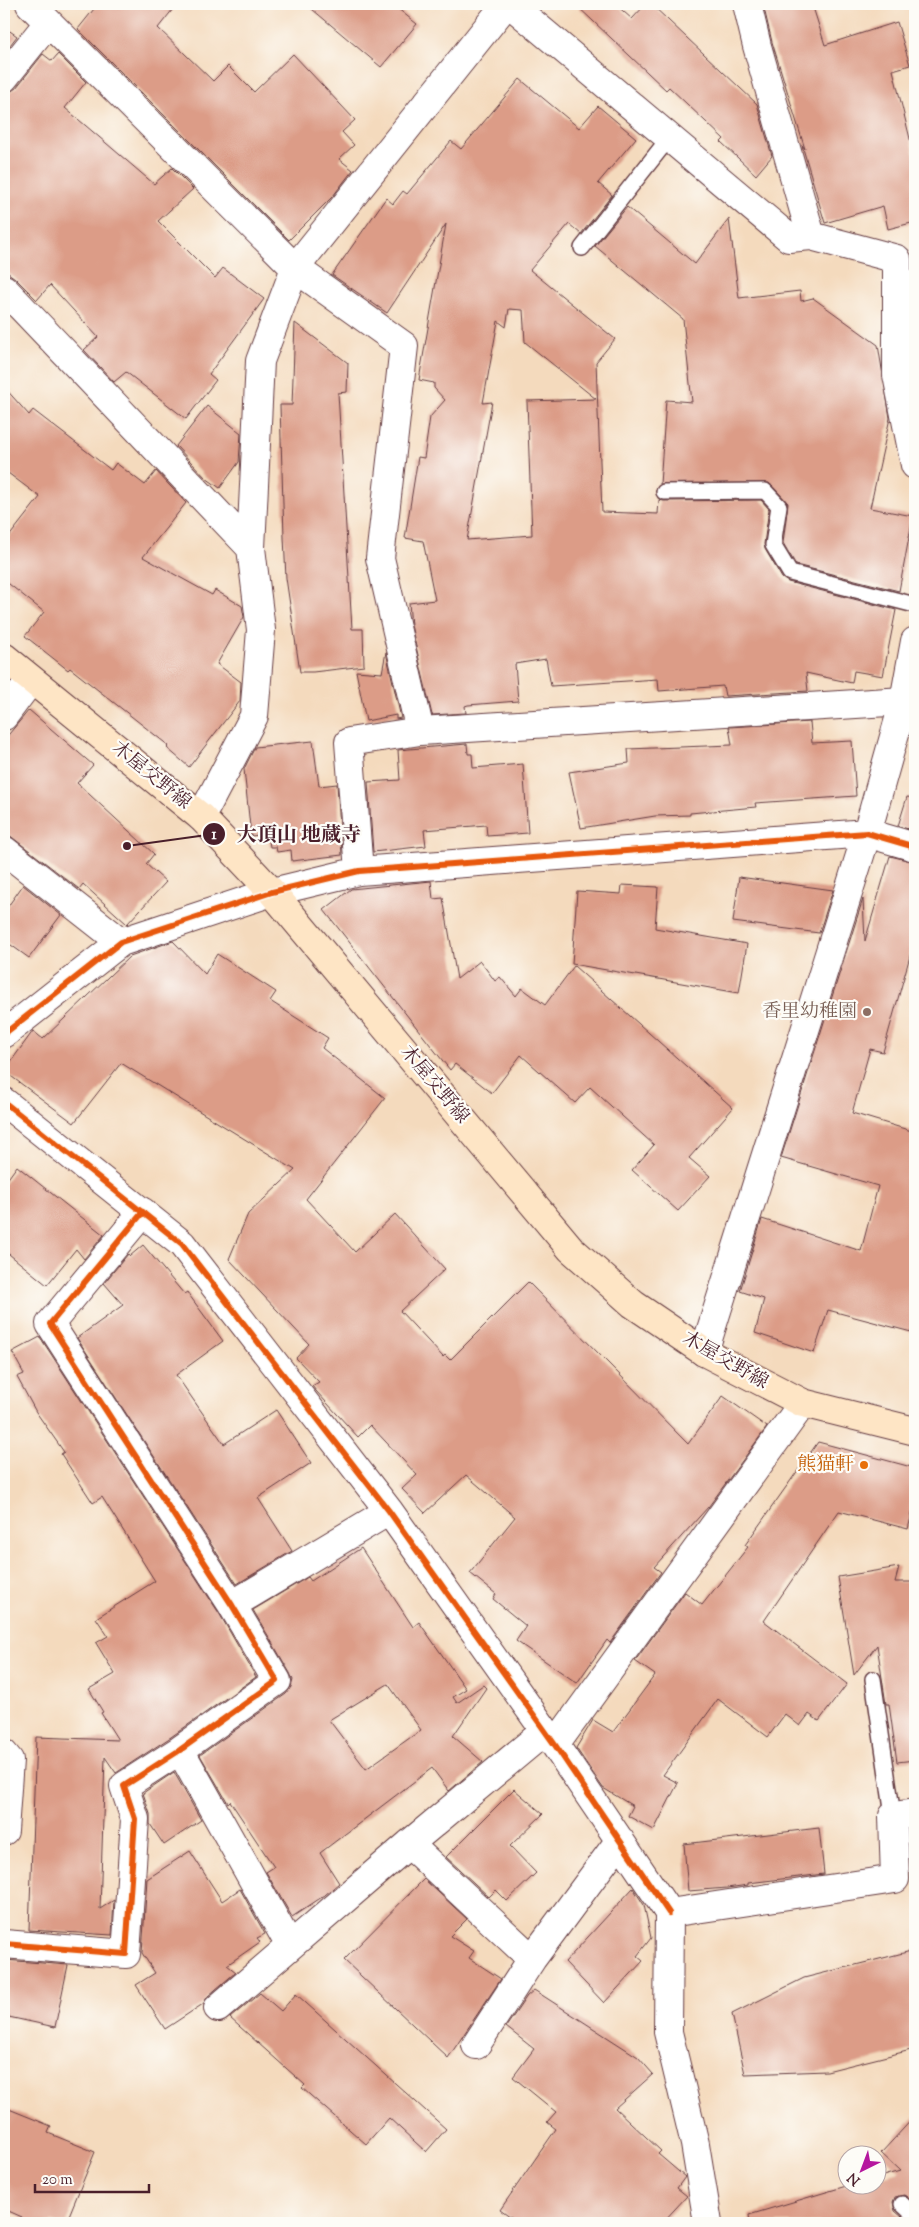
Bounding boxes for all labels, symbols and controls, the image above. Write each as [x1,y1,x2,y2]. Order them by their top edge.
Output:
street label: 木屋交野線 [106,736,196,816]
callout: 大頂山 地蔵寺 [202,816,371,851]
text: 大頂山 地蔵寺 [237,822,361,851]
text: 1 [211,825,217,846]
place label: 香里幼稚園 [762,999,857,1026]
marker: 香里幼稚園 [861,1006,873,1018]
street label: 木屋交野線 [393,1040,475,1130]
street label: 木屋交野線 [677,1326,773,1396]
place label: 熊猫軒 [797,1452,854,1479]
marker: 熊猫軒 [858,1459,870,1471]
north arrow [836,2144,886,2194]
scale bar [35,2162,149,2194]
text: N [844,2167,865,2189]
text: 20 m [42,2170,73,2191]

